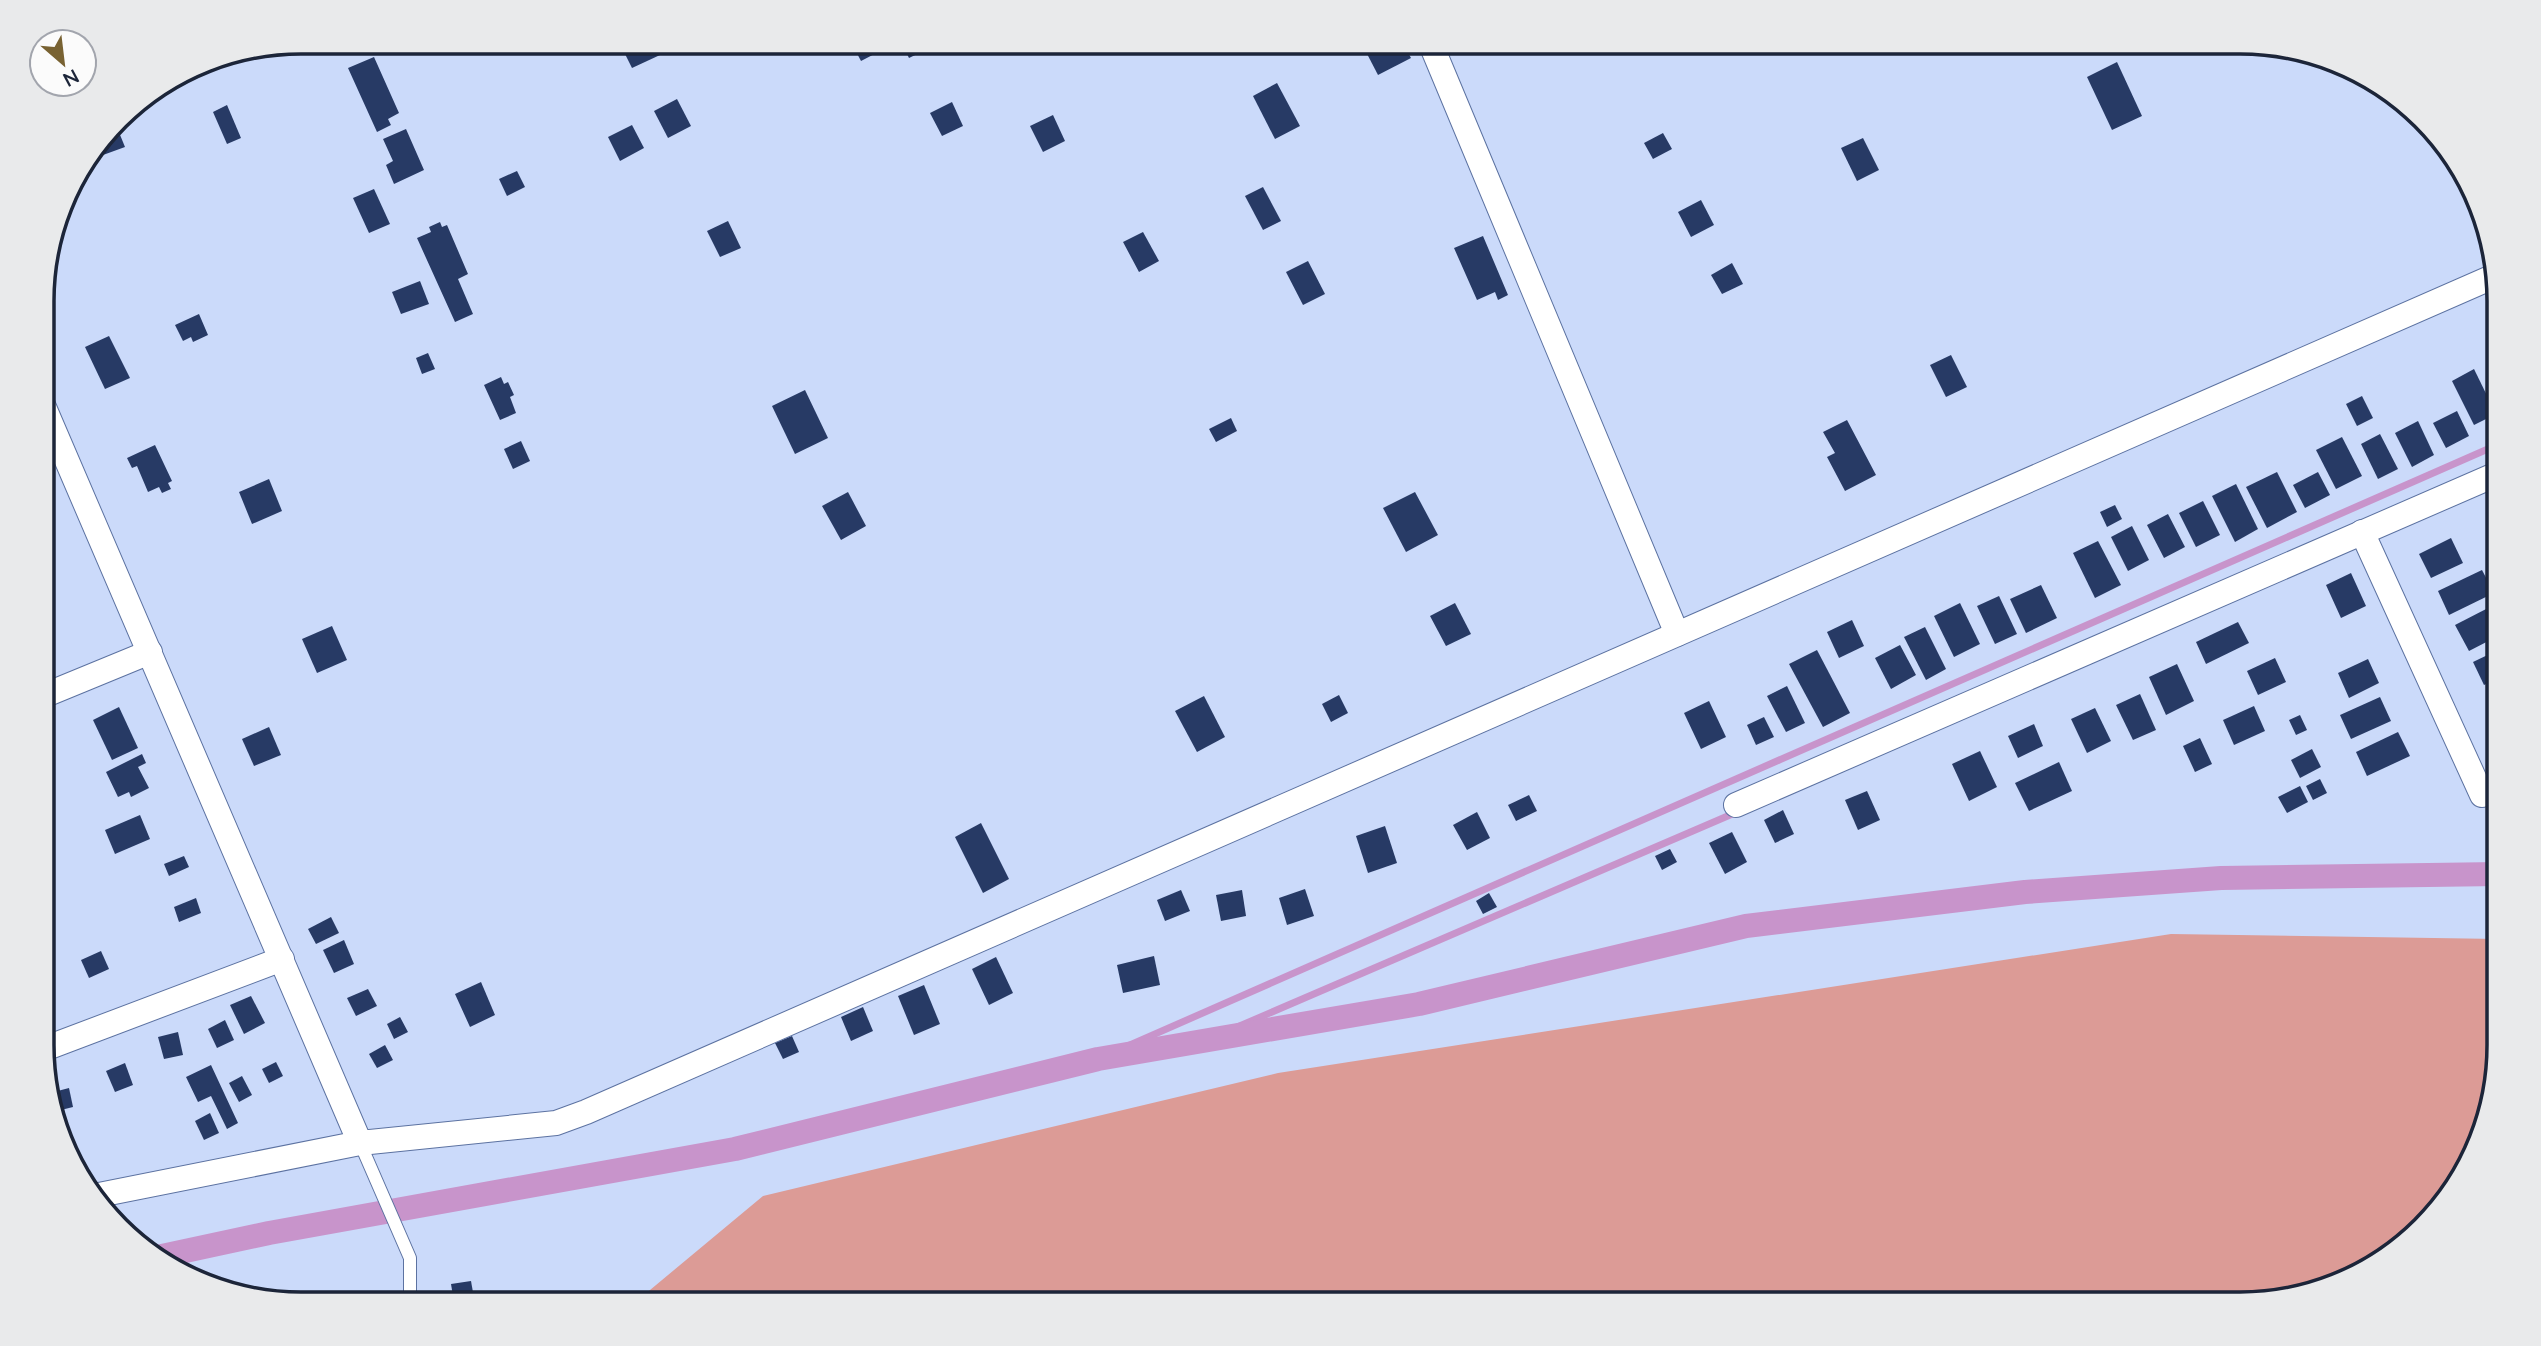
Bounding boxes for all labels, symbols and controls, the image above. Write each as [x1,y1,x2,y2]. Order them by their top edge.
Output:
north arrow [28,28,98,98]
text: N [59,65,83,92]

